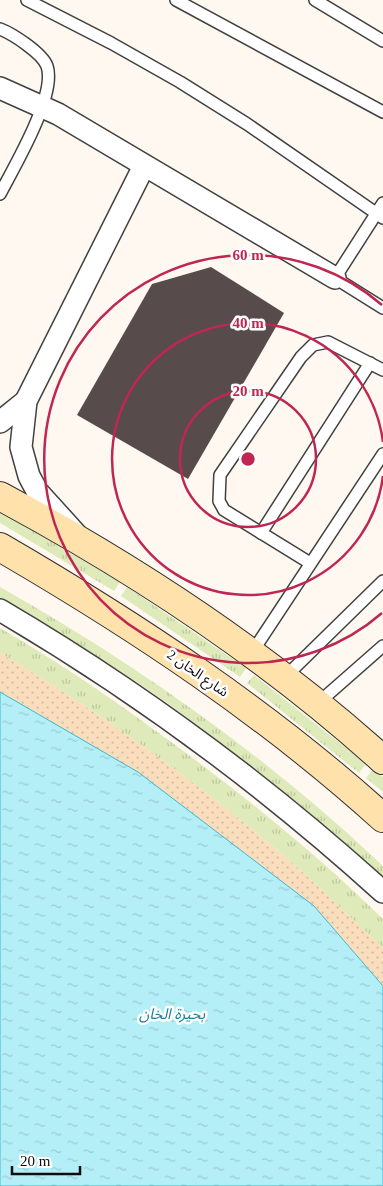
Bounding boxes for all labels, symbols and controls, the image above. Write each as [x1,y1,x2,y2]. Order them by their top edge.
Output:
text: 60 m [232,247,264,263]
text: 40 m [232,315,264,331]
text: 20 m [232,383,264,399]
centre of rings [239,450,257,468]
street label: شارع الخان 2 [163,647,231,702]
water label: بحيرة الخان [139,1006,206,1023]
scale bar [12,1144,80,1176]
text: 20 m [20,1153,51,1169]

